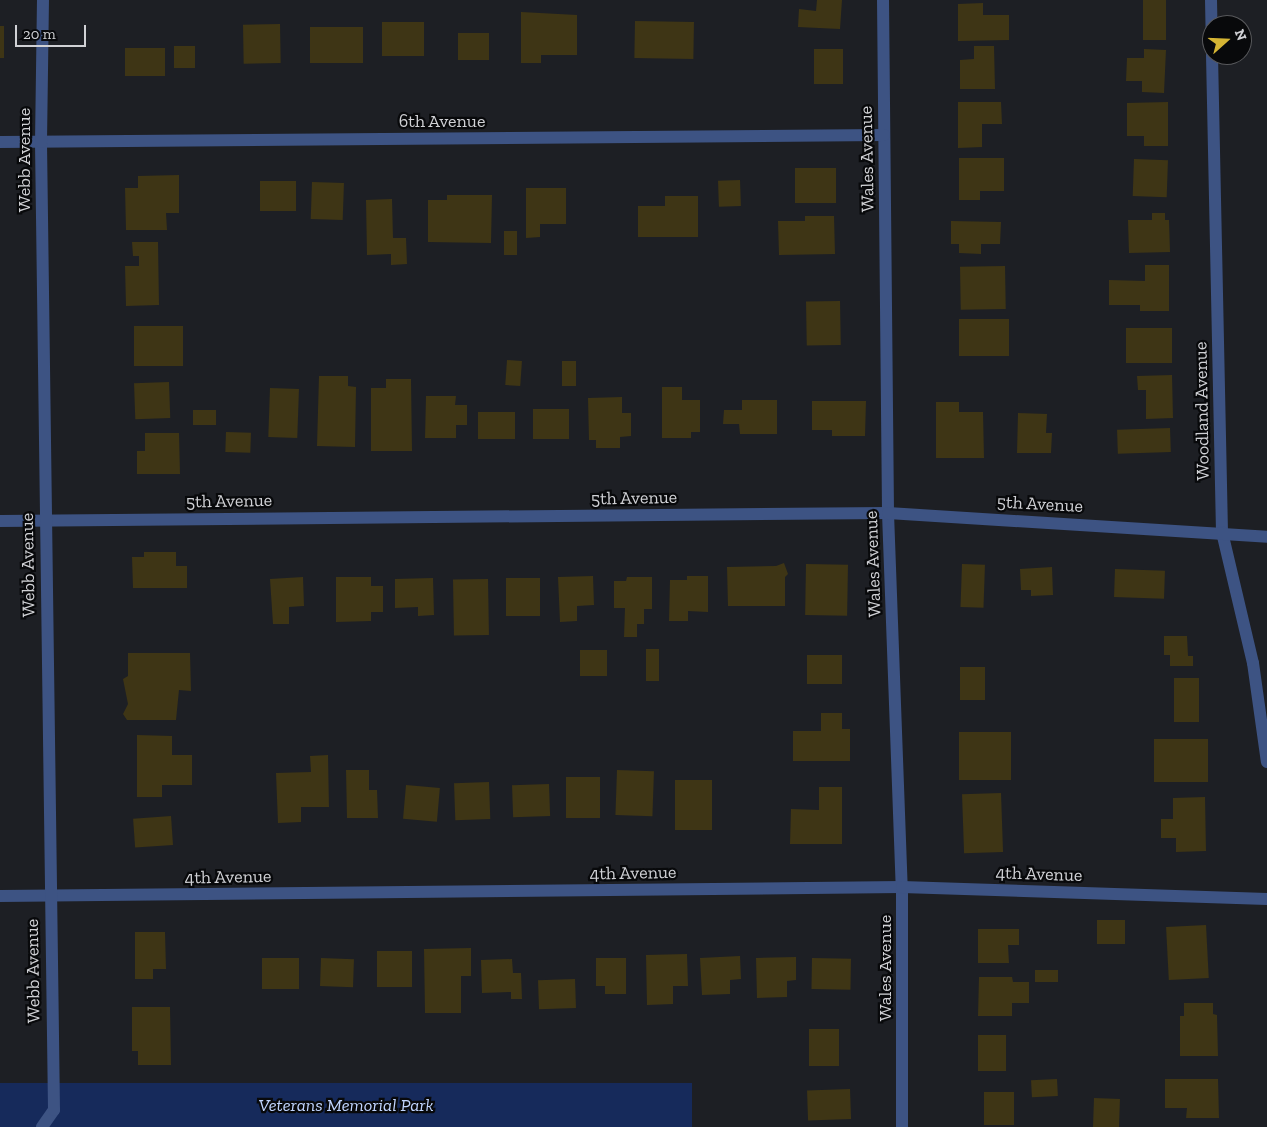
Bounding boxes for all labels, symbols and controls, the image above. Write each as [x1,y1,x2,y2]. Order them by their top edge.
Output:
scale bar [18,15,89,47]
north arrow [1202,15,1252,65]
text: 20 m [23,25,56,43]
text: N [1231,27,1250,43]
street label: Wales Avenue [855,105,879,213]
street label: Webb Avenue [13,108,35,212]
street label: 6th Avenue [398,110,486,132]
street label: Woodland Avenue [1190,341,1214,481]
street label: 5th Avenue [590,486,678,510]
street label: 5th Avenue [185,489,273,513]
street label: 5th Avenue [996,491,1084,517]
street label: Wales Avenue [860,510,886,618]
street label: Webb Avenue [16,512,40,618]
street label: 4th Avenue [589,861,677,885]
street label: 4th Avenue [995,862,1083,886]
street label: 4th Avenue [184,865,272,889]
street label: Wales Avenue [874,915,896,1021]
street label: Webb Avenue [21,918,45,1024]
park label: Veterans Memorial Park [258,1094,434,1116]

